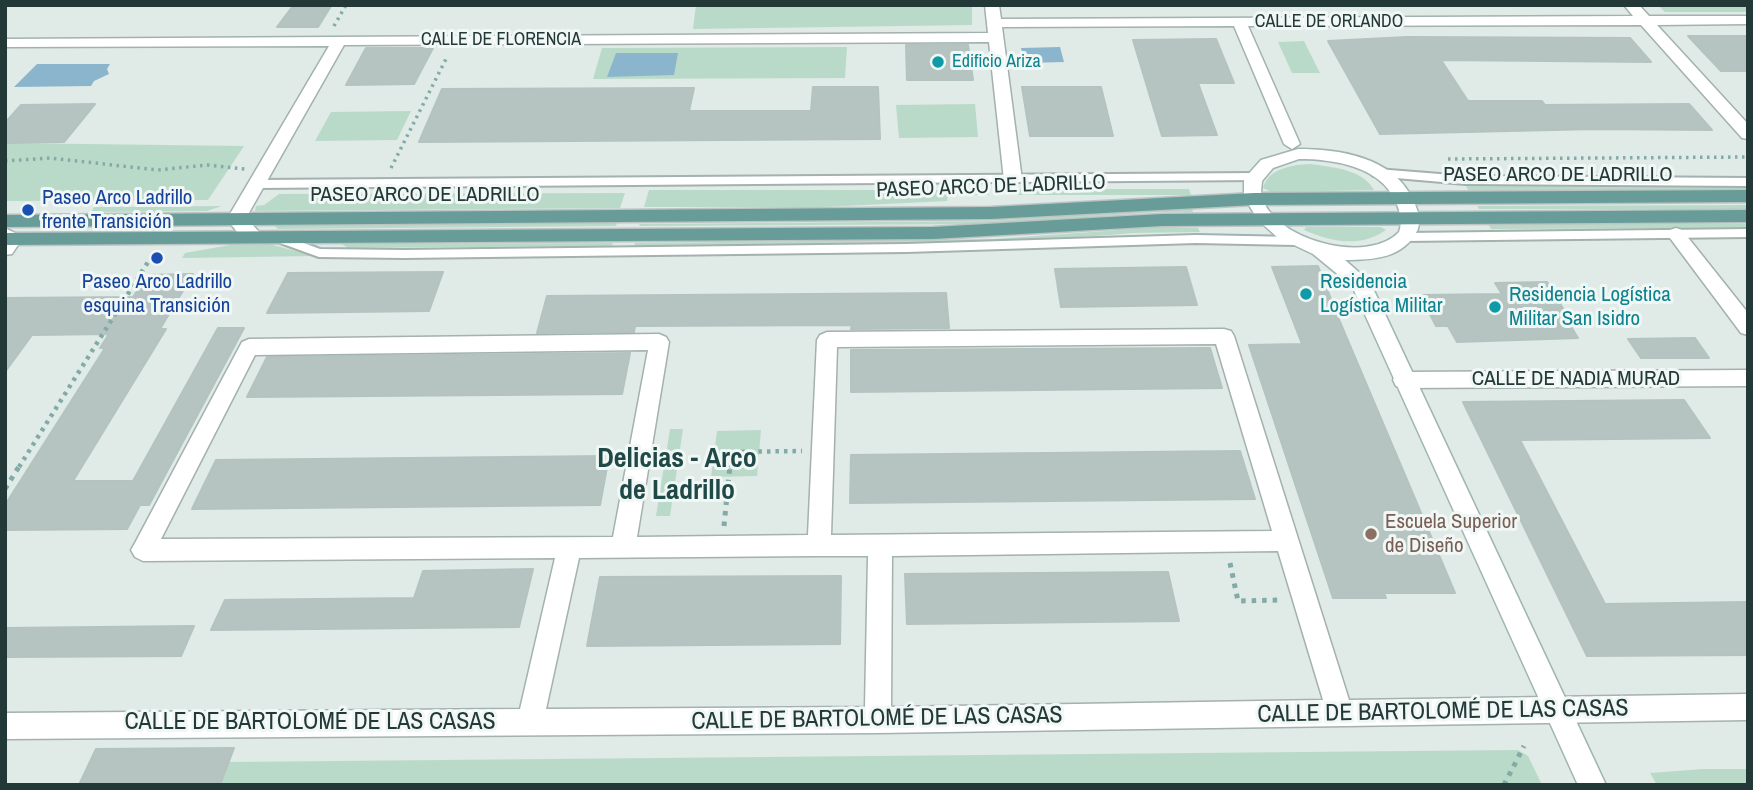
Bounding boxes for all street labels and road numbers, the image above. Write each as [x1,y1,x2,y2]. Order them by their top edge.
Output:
street label: CALLE DE ORLANDO [1255,11,1403,33]
street label: CALLE DE FLORENCIA [421,29,581,51]
street label: PASEO ARCO DE LADRILLO [1443,162,1673,188]
street label: PASEO ARCO DE LADRILLO [876,170,1106,204]
street label: PASEO ARCO DE LADRILLO [310,182,540,208]
street label: CALLE DE NADIA MURAD [1472,366,1680,392]
street label: CALLE DE BARTOLOMÉ DE LAS CASAS [1257,694,1629,730]
street label: CALLE DE BARTOLOMÉ DE LAS CASAS [691,701,1063,737]
street label: CALLE DE BARTOLOMÉ DE LAS CASAS [124,709,496,737]

